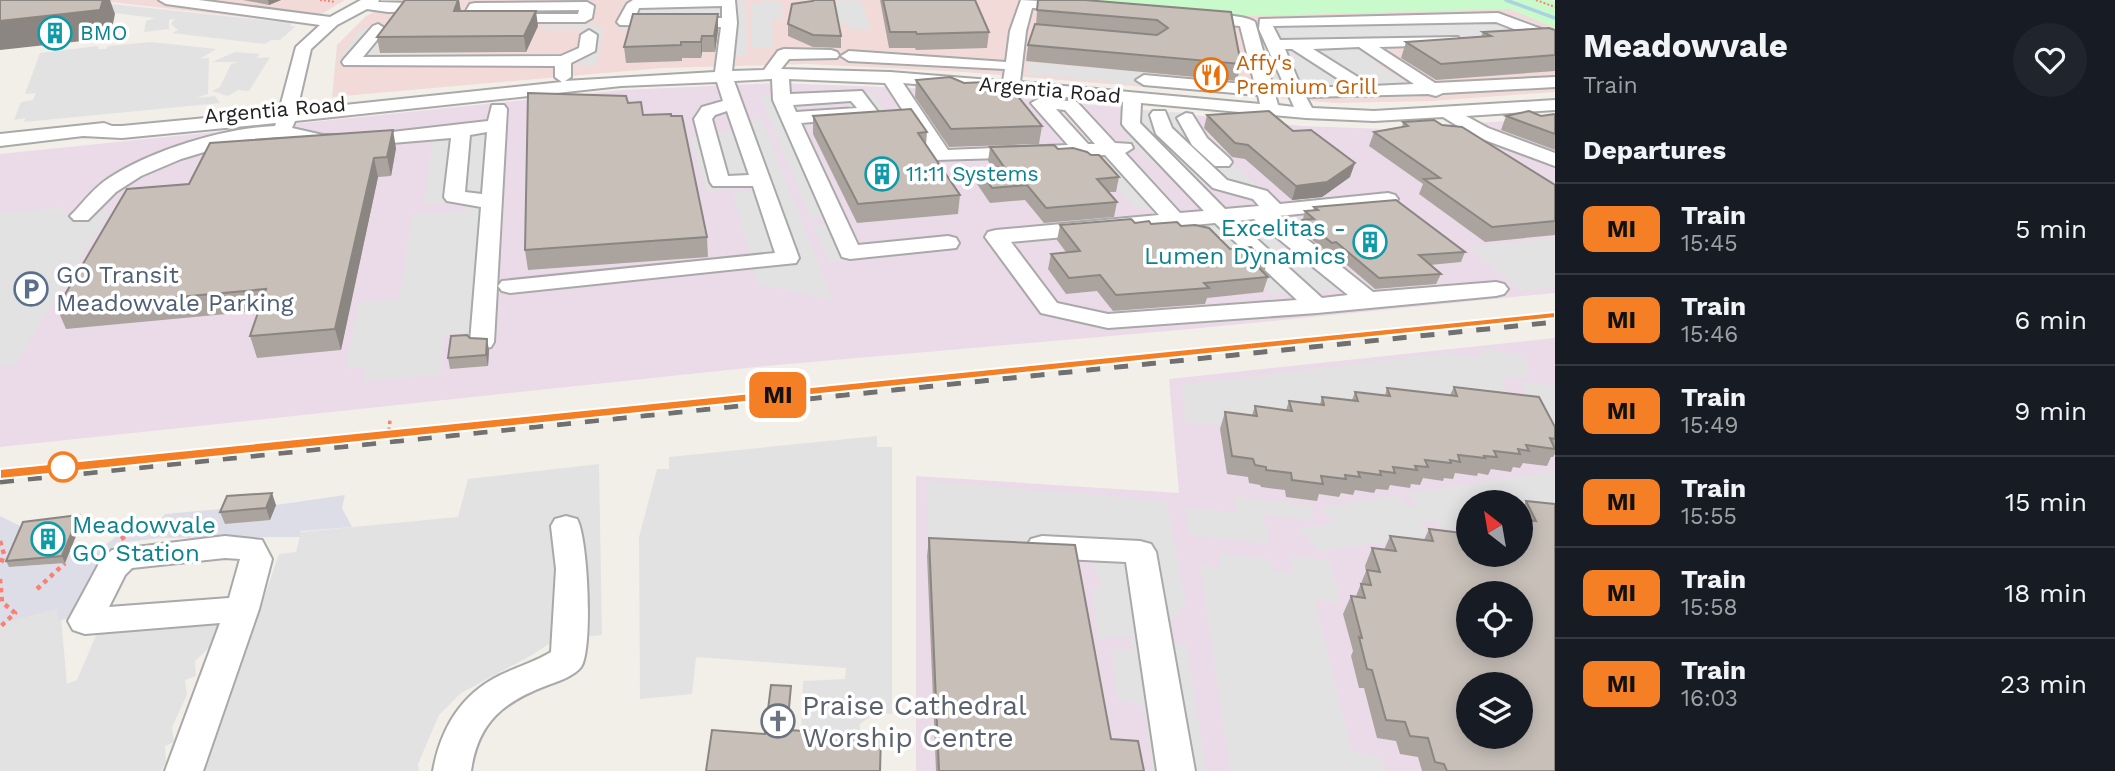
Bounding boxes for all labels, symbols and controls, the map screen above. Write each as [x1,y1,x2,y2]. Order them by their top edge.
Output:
building icon: BMO [36,14,74,52]
place label: BMO [80,20,127,45]
button: heart [2013,23,2087,97]
text: Meadowvale [1583,26,1788,65]
place label: Affy's Premium Grill [1236,50,1378,99]
restaurant icon: Affy's Premium Grill [1192,56,1230,94]
street label: Argentia Road [978,71,1122,108]
text: Train [1583,72,1638,99]
street label: Argentia Road [203,91,347,128]
text: Departures [1583,135,1726,165]
building icon: 11:11 Systems [863,155,901,193]
place label: 11:11 Systems [906,161,1039,186]
text: Train [1681,200,1746,230]
place label: Excelitas - Lumen Dynamics [1144,214,1346,270]
text: 5 min [2015,214,2087,244]
text: MI [1607,215,1636,243]
building icon: Excelitas - Lumen Dynamics [1351,223,1389,261]
text: 15:45 [1681,230,1738,257]
place label: GO Transit Meadowvale Parking [56,261,294,317]
parking icon: GO Transit Meadowvale Parking [12,270,50,308]
text: Train [1681,291,1746,321]
text: 6 min [2015,305,2087,335]
text: MI [1607,306,1636,334]
text: 15:46 [1681,321,1738,348]
line badge: MI [746,372,810,418]
text: MI [763,381,793,409]
text: Train [1681,382,1746,412]
text: 9 min [2014,396,2087,426]
text: MI [1607,397,1636,425]
text: 15:49 [1681,412,1738,439]
unlabelled marker [48,452,78,482]
text: Train [1681,473,1746,503]
text: 15 min [2005,487,2087,517]
text: MI [1607,488,1636,516]
north arrow [1456,490,1533,567]
map controls [1456,490,1533,749]
text: 15:55 [1681,503,1737,530]
place label: Meadowvale GO Station [72,511,216,567]
building icon: Meadowvale GO Station [29,520,67,558]
text: Train [1681,564,1746,594]
text: 18 min [2004,578,2087,608]
text: MI [1607,579,1636,607]
button: locate [1456,581,1533,658]
text: 15:58 [1681,594,1738,621]
text: Train [1681,655,1746,685]
text: 23 min [2000,669,2087,699]
text: MI [1607,670,1636,698]
button: layers [1456,672,1533,749]
text: 16:03 [1681,685,1738,712]
place label: Praise Cathedral Worship Centre [802,689,1027,754]
church icon: Praise Cathedral Worship Centre [759,702,797,740]

